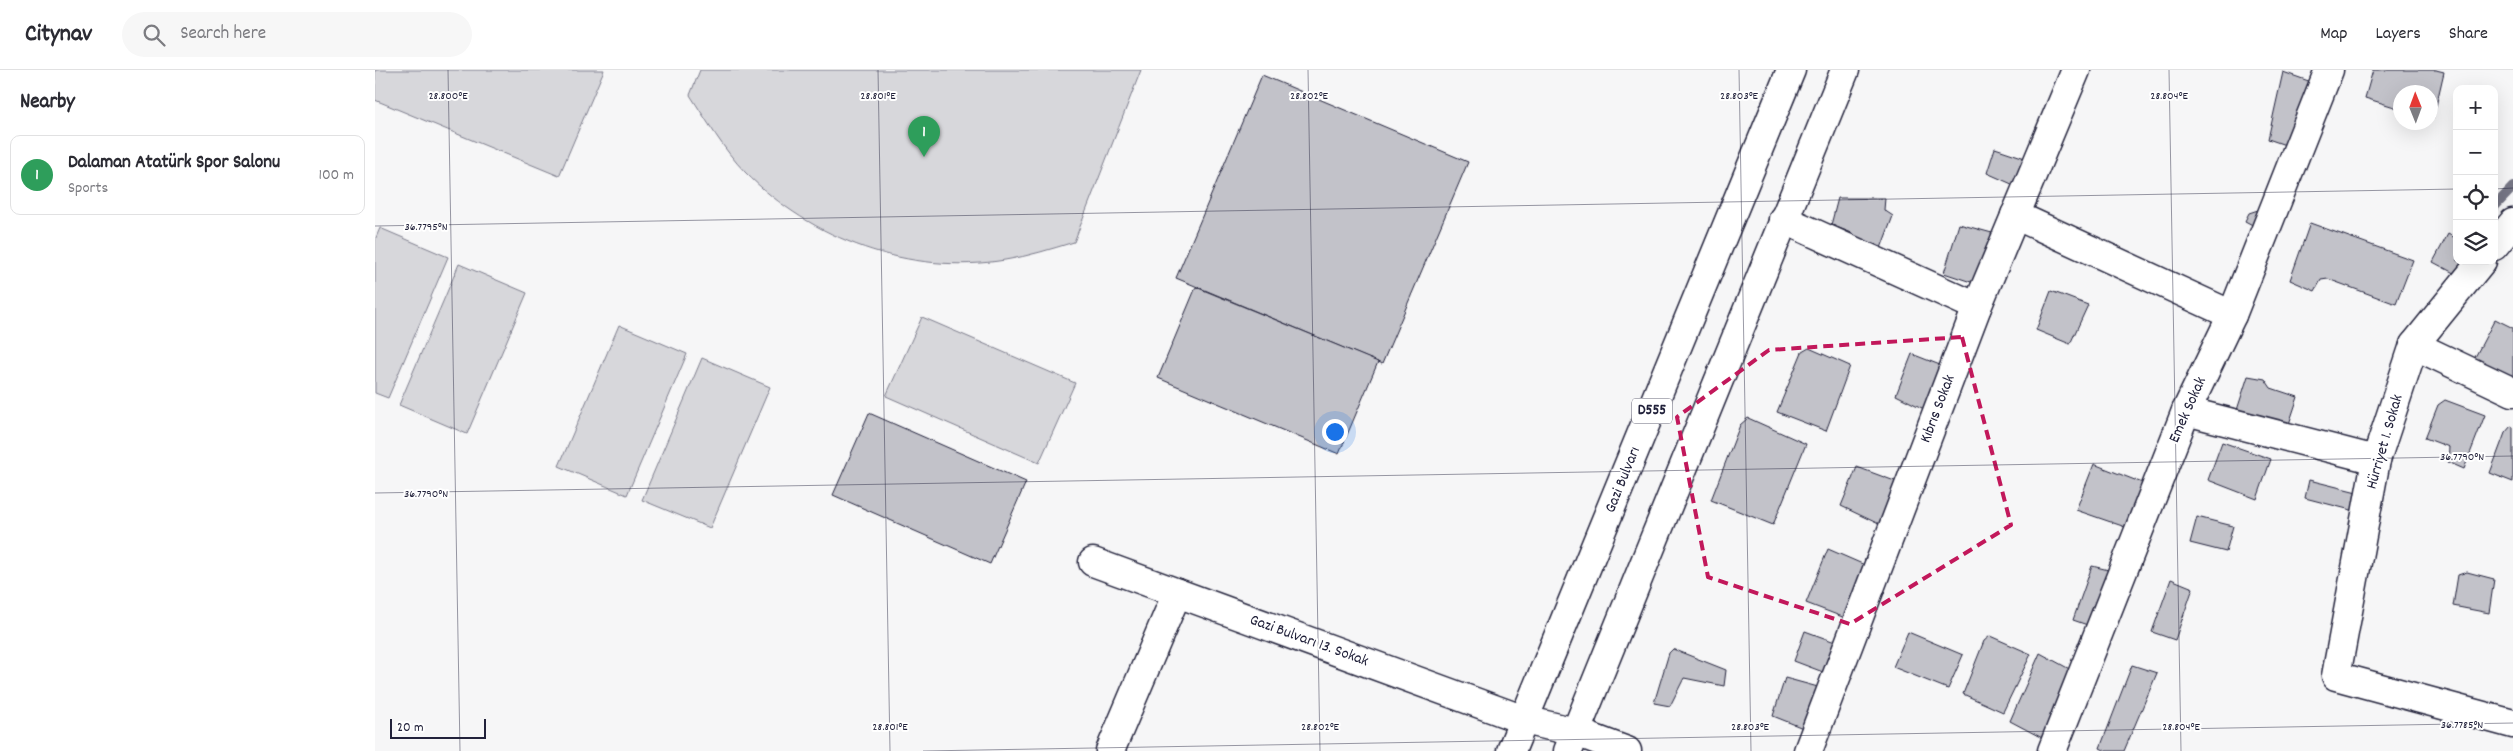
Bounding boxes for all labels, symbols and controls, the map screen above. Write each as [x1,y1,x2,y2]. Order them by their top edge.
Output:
search box [122,12,472,57]
text: Citynav [25,18,92,52]
icon: search [140,21,168,49]
text: Search here [180,21,266,48]
text: Map [2320,22,2347,47]
text: Layers [2375,22,2421,47]
text: Share [2449,22,2488,47]
north arrow [2393,85,2438,130]
map controls [2453,85,2498,265]
button: + [2453,85,2498,130]
text: Nearby [20,88,75,118]
text: 28.800°E [428,88,468,105]
text: 28.801°E [860,88,896,105]
text: 28.802°E [1290,88,1329,105]
text: 28.803°E [1720,88,1759,105]
text: 28.804°E [2150,88,2188,105]
pin: 1 [908,116,940,157]
button: − [2453,130,2498,175]
text: Dalaman Atatürk Spor Salonu [68,150,280,177]
text: 1 [35,164,39,187]
text: 100 m [318,164,354,187]
button: locate [2453,175,2498,220]
text: Sports [68,177,108,200]
text: 36.7795°N [404,219,448,236]
button: layers [2453,220,2498,265]
street label: Kıbrıs Sokak [1914,372,1962,446]
street label: Emek Sokak [2163,373,2213,447]
street label: Hürriyet 1. Sokak [2360,392,2410,492]
road number: D555 [1632,398,1672,424]
your location [1322,419,1348,445]
street label: Gazi Bulvarı [1599,443,1647,517]
text: 36.7790°N [2440,449,2484,466]
text: 36.7790°N [404,486,448,503]
street label: Gazi Bulvarı 13. Sokak [1246,609,1372,673]
scale bar [390,716,486,739]
text: 36.7785°N [2441,717,2483,734]
text: 20 m [397,718,424,738]
text: 28.801°E [872,719,908,736]
text: 28.802°E [1301,719,1340,736]
text: 28.803°E [1731,719,1770,736]
text: 28.804°E [2162,719,2200,736]

